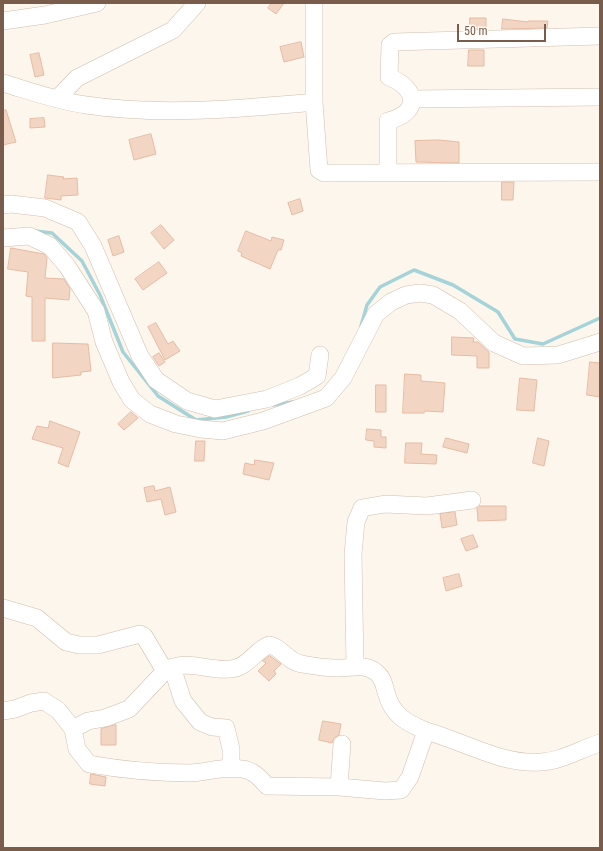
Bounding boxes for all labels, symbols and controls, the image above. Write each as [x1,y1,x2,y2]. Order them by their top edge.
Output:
scale bar [459,16,548,42]
text: 50 m [464,24,488,38]

